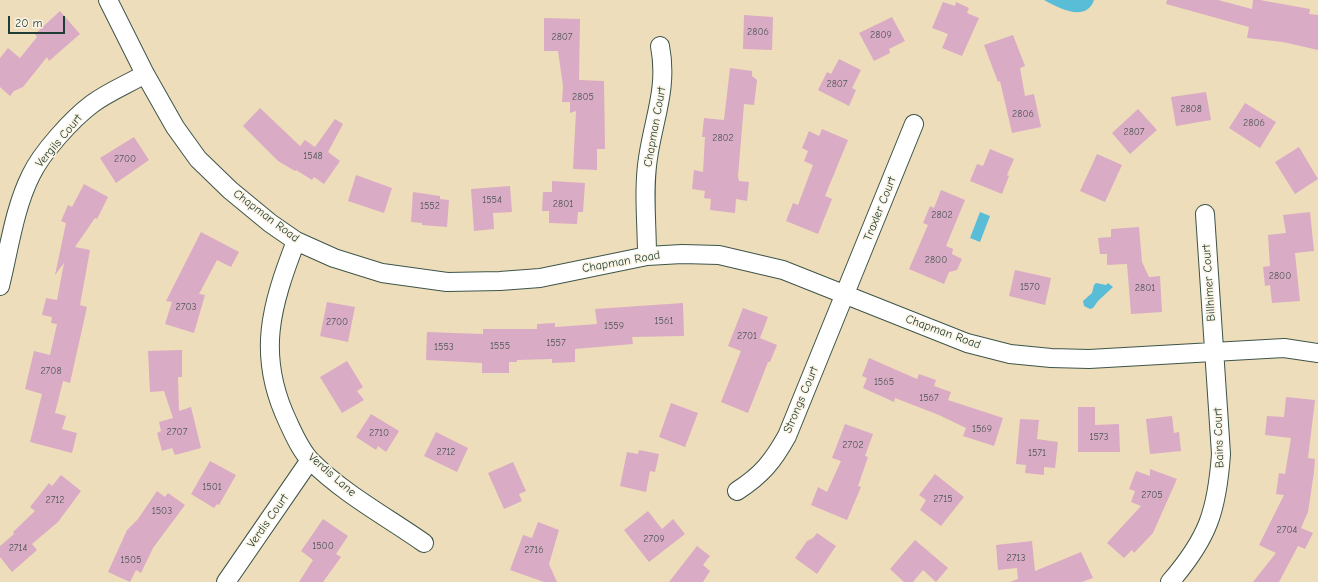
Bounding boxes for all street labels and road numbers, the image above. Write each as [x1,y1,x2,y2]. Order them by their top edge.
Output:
street label: Chapman Court [641,86,669,168]
street label: Vergils Court [33,112,85,170]
street label: Traxler Court [861,175,899,243]
street label: Chapman Road [230,186,302,246]
street label: Billhimer Court [1199,244,1219,322]
street label: Chapman Road [581,248,661,276]
street label: Chapman Road [903,312,983,352]
street label: Strongs Court [781,365,821,435]
street label: Bains Court [1211,408,1227,468]
street label: Verdis Lane [305,450,359,500]
street label: Verdis Court [244,491,292,551]

